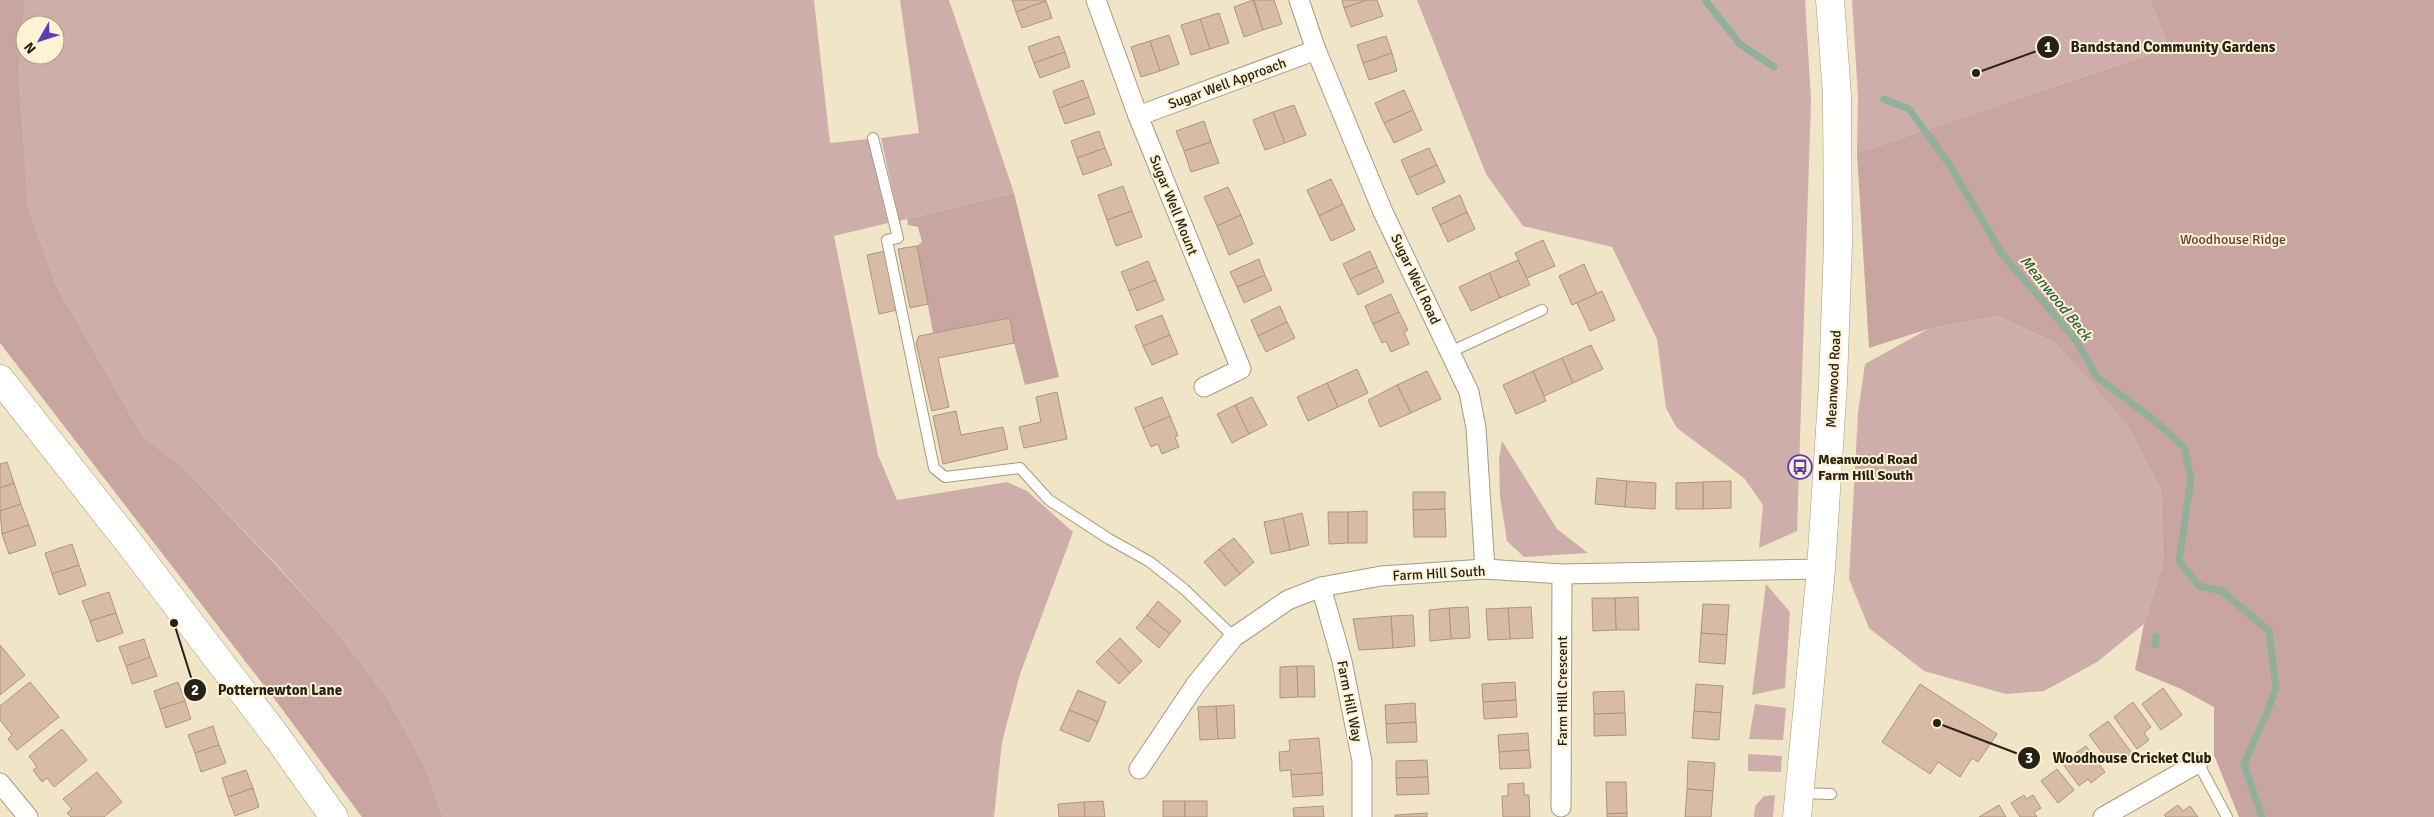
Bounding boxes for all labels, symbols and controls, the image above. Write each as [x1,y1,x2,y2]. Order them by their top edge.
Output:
north arrow [15,15,65,65]
callout: Bandstand Community Gardens [2035,32,2285,62]
text: 1 [2044,38,2052,56]
text: Bandstand Community Gardens [2071,38,2276,56]
text: N [21,39,40,57]
street label: Sugar Well Approach [1166,54,1289,113]
street label: Sugar Well Mount [1146,153,1201,258]
street label: Sugar Well Road [1387,231,1444,327]
park label: Woodhouse Ridge [2180,231,2286,248]
water label: Meanwood Beck [2016,252,2097,345]
street label: Meanwood Road [1822,330,1845,428]
place label: Meanwood Road Farm Hill South [1818,451,1918,484]
bus stop icon: Meanwood Road Farm Hill South [1787,454,1813,480]
street label: Farm Hill South [1392,563,1486,584]
street label: Farm Hill Crescent [1554,636,1571,746]
street label: Farm Hill Way [1333,659,1366,744]
callout: Potternewton Lane [183,675,352,705]
text: 2 [191,681,199,699]
text: Potternewton Lane [218,681,342,699]
callout: Woodhouse Cricket Club [2017,743,2221,773]
text: 3 [2025,749,2033,767]
text: Woodhouse Cricket Club [2052,749,2212,767]

